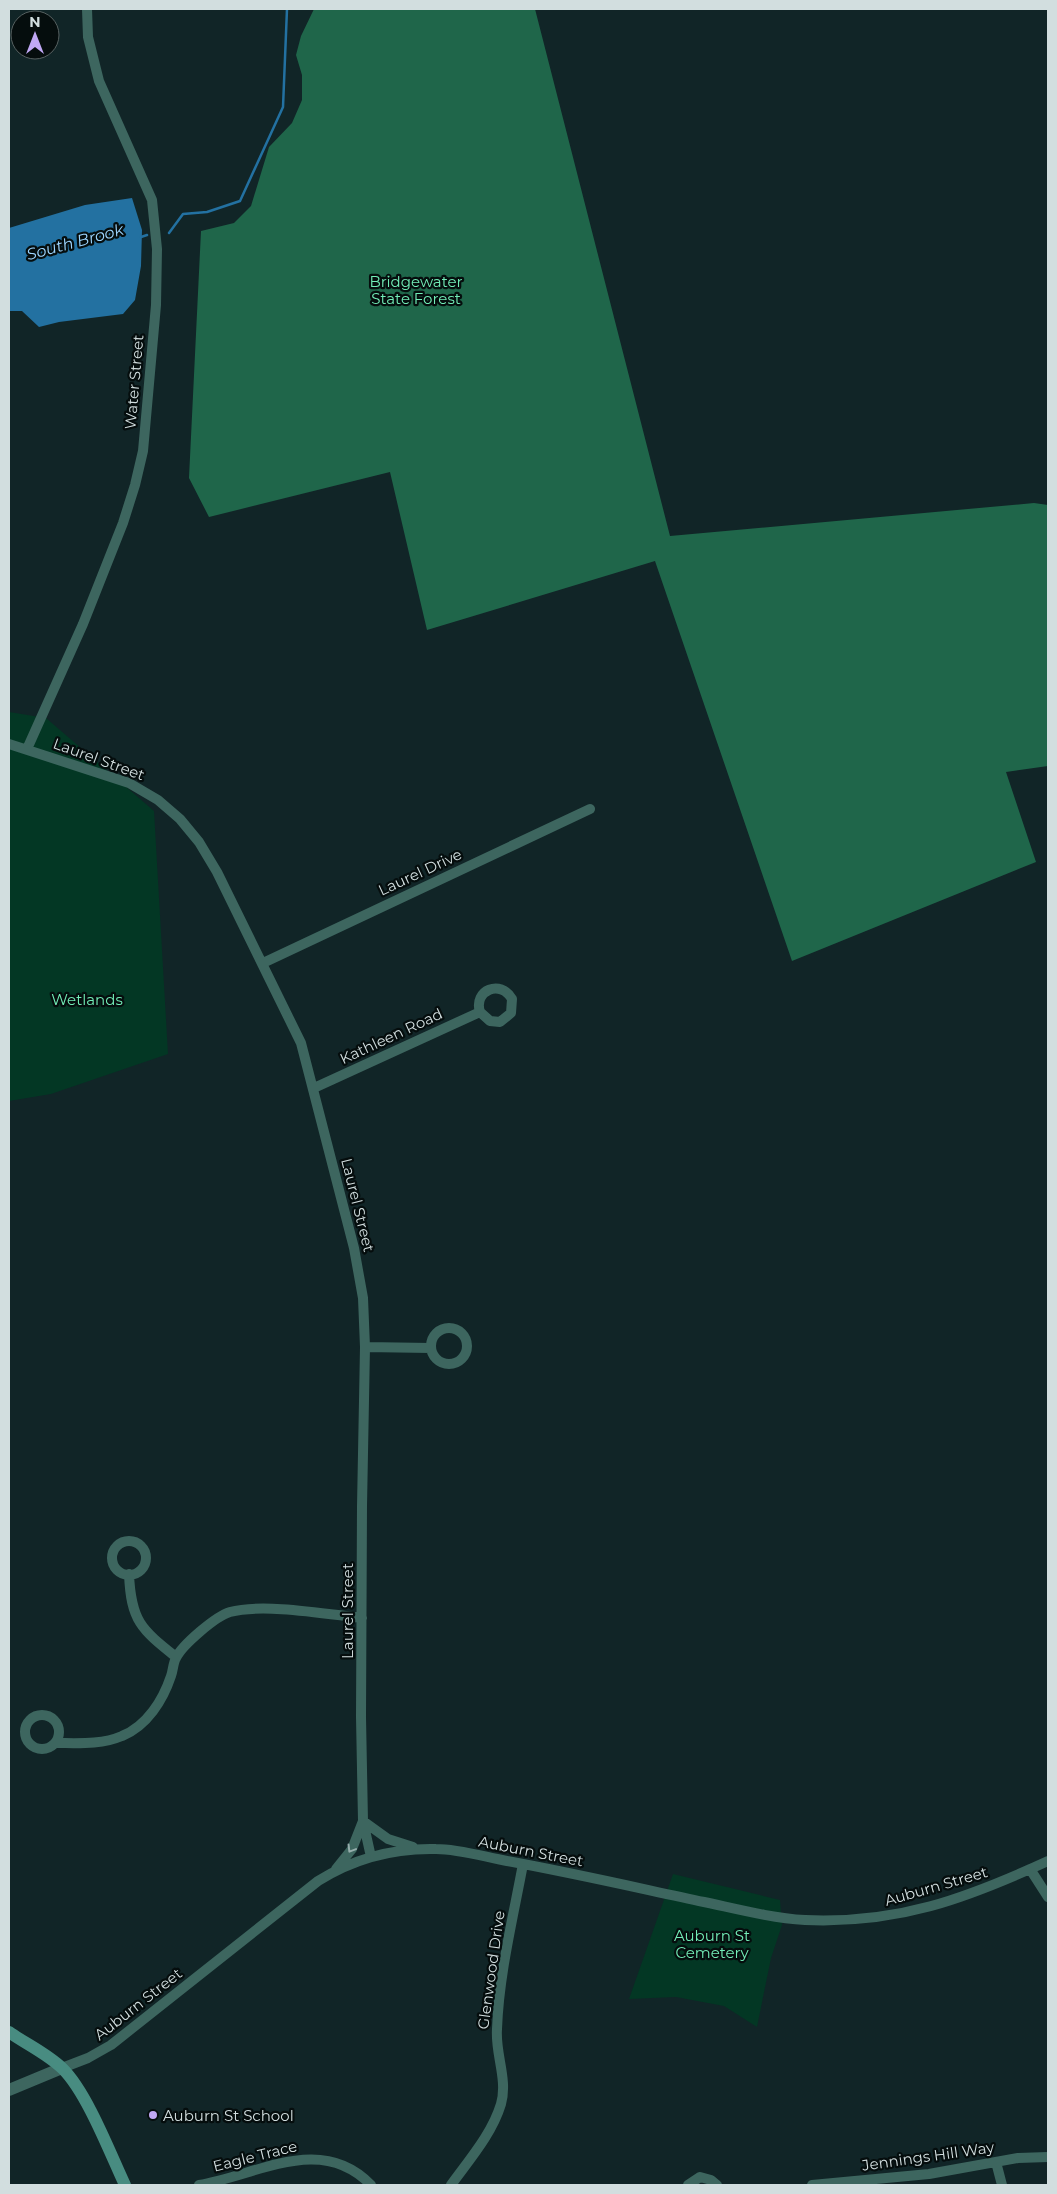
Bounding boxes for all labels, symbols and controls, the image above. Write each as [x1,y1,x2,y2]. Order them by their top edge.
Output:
north arrow [10,10,60,60]
text: N [29,13,41,31]
water label: South Brook [24,219,127,264]
park label: Bridgewater State Forest [369,272,463,308]
street label: Water Street [120,334,148,430]
street label: Laurel Street [51,734,147,784]
street label: Laurel Drive [375,844,465,900]
park label: Wetlands [51,990,123,1009]
street label: Kathleen Road [337,1004,445,1068]
street label: Laurel Street [337,1156,379,1254]
street label: Laurel Street [338,1563,357,1659]
street label: Auburn Street [477,1832,585,1870]
one-way arrow [347,1843,357,1852]
street label: Auburn Street [882,1862,990,1910]
street label: Glenwood Drive [473,1909,509,2031]
park label: Auburn St Cemetery [674,1926,750,1962]
street label: Auburn Street [90,1964,186,2044]
place label: Auburn St School [163,2106,294,2125]
marker: Auburn St School [147,2109,159,2121]
street label: Eagle Trace [211,2136,299,2176]
street label: Jennings Hill Way [860,2137,996,2175]

